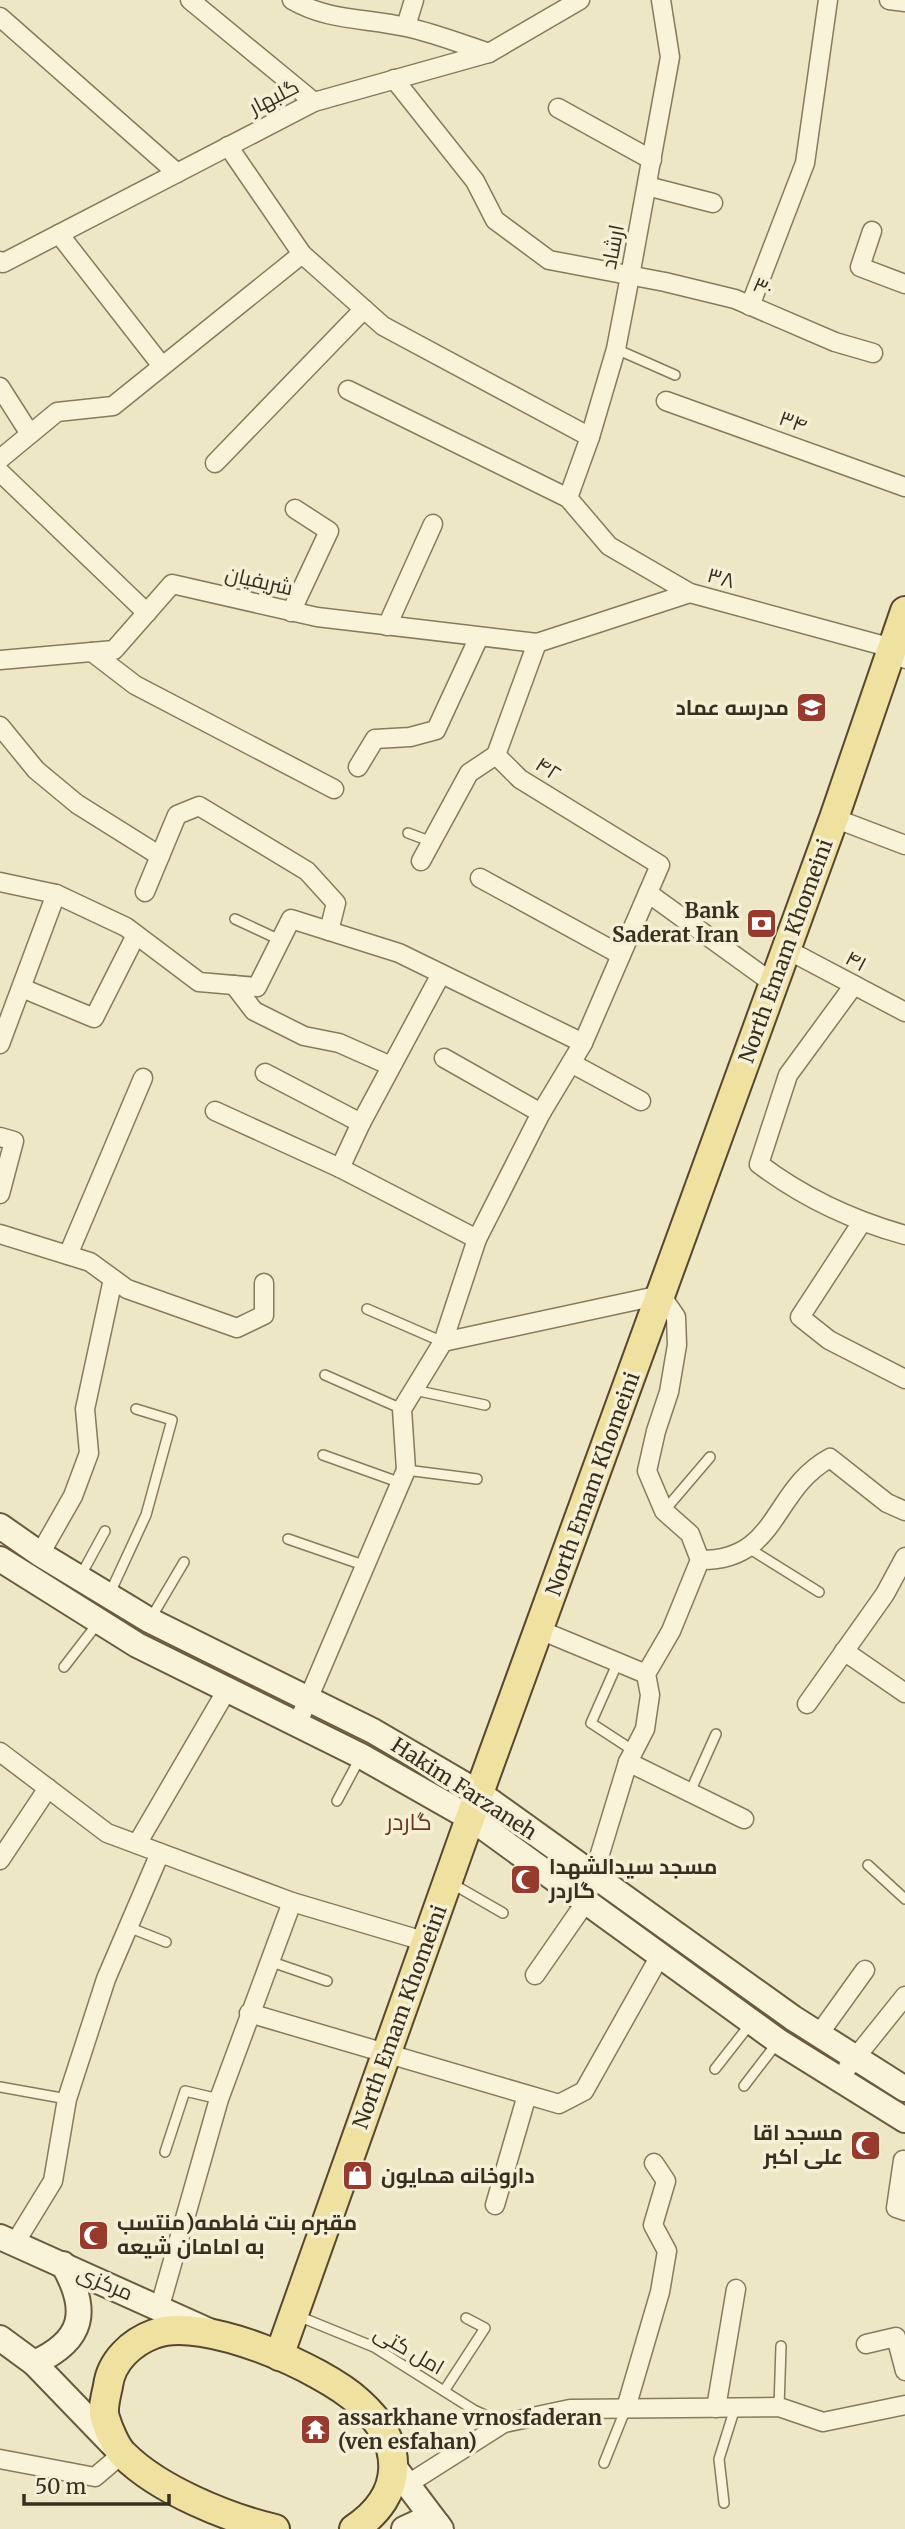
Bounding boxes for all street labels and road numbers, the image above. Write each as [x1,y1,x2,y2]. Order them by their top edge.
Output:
street label: گلبهار [243,73,303,121]
street label: ارشاد [595,222,630,272]
street label: ۳۰ [749,270,778,303]
street label: ۳۴ [775,404,811,439]
street label: شریفیان [223,560,296,601]
street label: ۳۸ [704,561,738,594]
street label: ۴۲ [530,750,566,787]
street label: North Emam Khomeini [732,835,839,1067]
street label: ۴۱ [841,944,872,977]
street label: North Emam Khomeini [539,1368,646,1600]
street label: Hakim Farzaneh [386,1731,542,1846]
street label: North Emam Khomeini [346,1901,453,2133]
street label: مرکزی [73,2259,137,2306]
street label: امل کتی [369,2319,449,2380]

